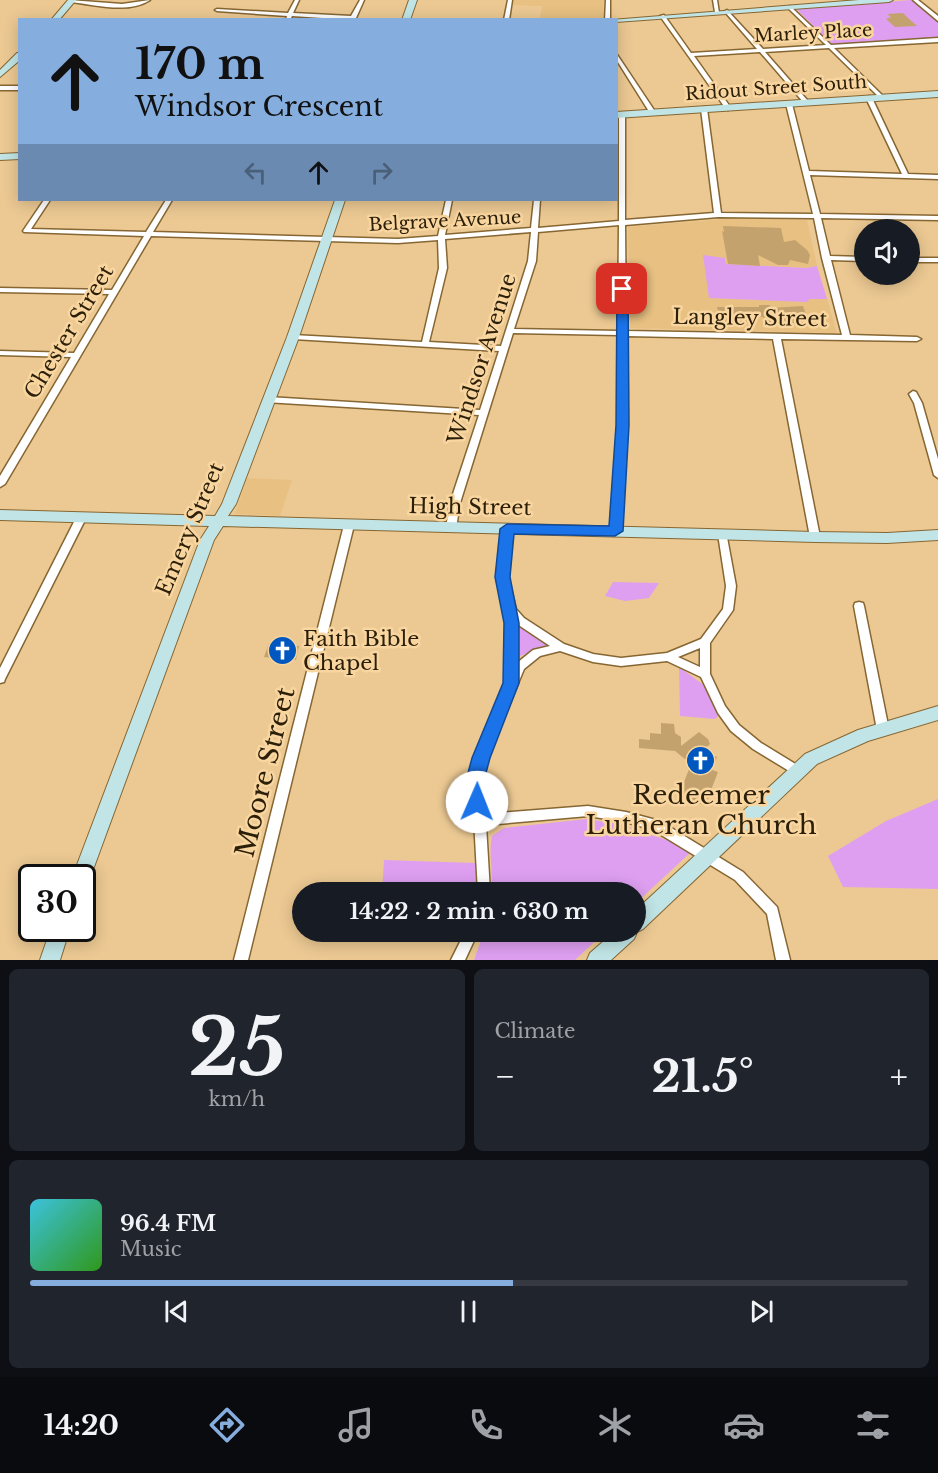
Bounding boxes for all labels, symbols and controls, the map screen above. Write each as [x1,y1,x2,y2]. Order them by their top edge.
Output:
street label: Marley Place [753,19,873,47]
text: 170 m [135,38,264,90]
icon: ahead [36,42,114,120]
street label: Ridout Street South [684,71,868,105]
text: Windsor Crescent [135,90,383,123]
icon: left [239,156,272,189]
icon: ahead [302,156,335,189]
icon: right [365,156,398,189]
street label: Belgrave Avenue [368,206,522,236]
map controls [854,219,920,285]
button: sound [854,219,920,285]
street label: Chester Street [19,260,119,404]
pin [596,263,647,314]
street label: Windsor Avenue [442,270,522,449]
icon: arrive [605,272,638,305]
street label: Langley Street [673,304,828,332]
street label: Emery Street [150,459,230,599]
street label: High Street [408,493,532,521]
place label: Faith Bible Chapel [303,626,419,676]
church icon: Faith Bible Chapel [266,635,298,667]
street label: Moore Street [228,683,302,860]
church icon: Redeemer Lutheran Church [685,745,717,777]
position arrow [445,770,509,834]
place label: Redeemer Lutheran Church [585,779,817,841]
speed limit sign: 30 [18,864,96,942]
text: 14:22 · 2 min · 630 m [350,898,588,925]
text: 25 [188,999,285,1096]
text: Climate [495,1019,575,1043]
text: 21.5° [651,1048,754,1104]
text: − [495,1056,515,1097]
text: + [890,1056,908,1097]
text: km/h [208,1087,265,1111]
text: 96.4 FM [120,1210,216,1237]
text: Music [120,1237,181,1261]
icon: previous [160,1295,193,1328]
icon: pause [452,1295,485,1328]
icon: next [745,1295,778,1328]
icon: directions [206,1404,248,1446]
icon: music [335,1404,377,1446]
icon: phone [465,1404,507,1446]
icon: climate [594,1404,636,1446]
icon: car [723,1404,765,1446]
icon: filters [852,1404,894,1446]
text: 14:20 [44,1409,119,1442]

